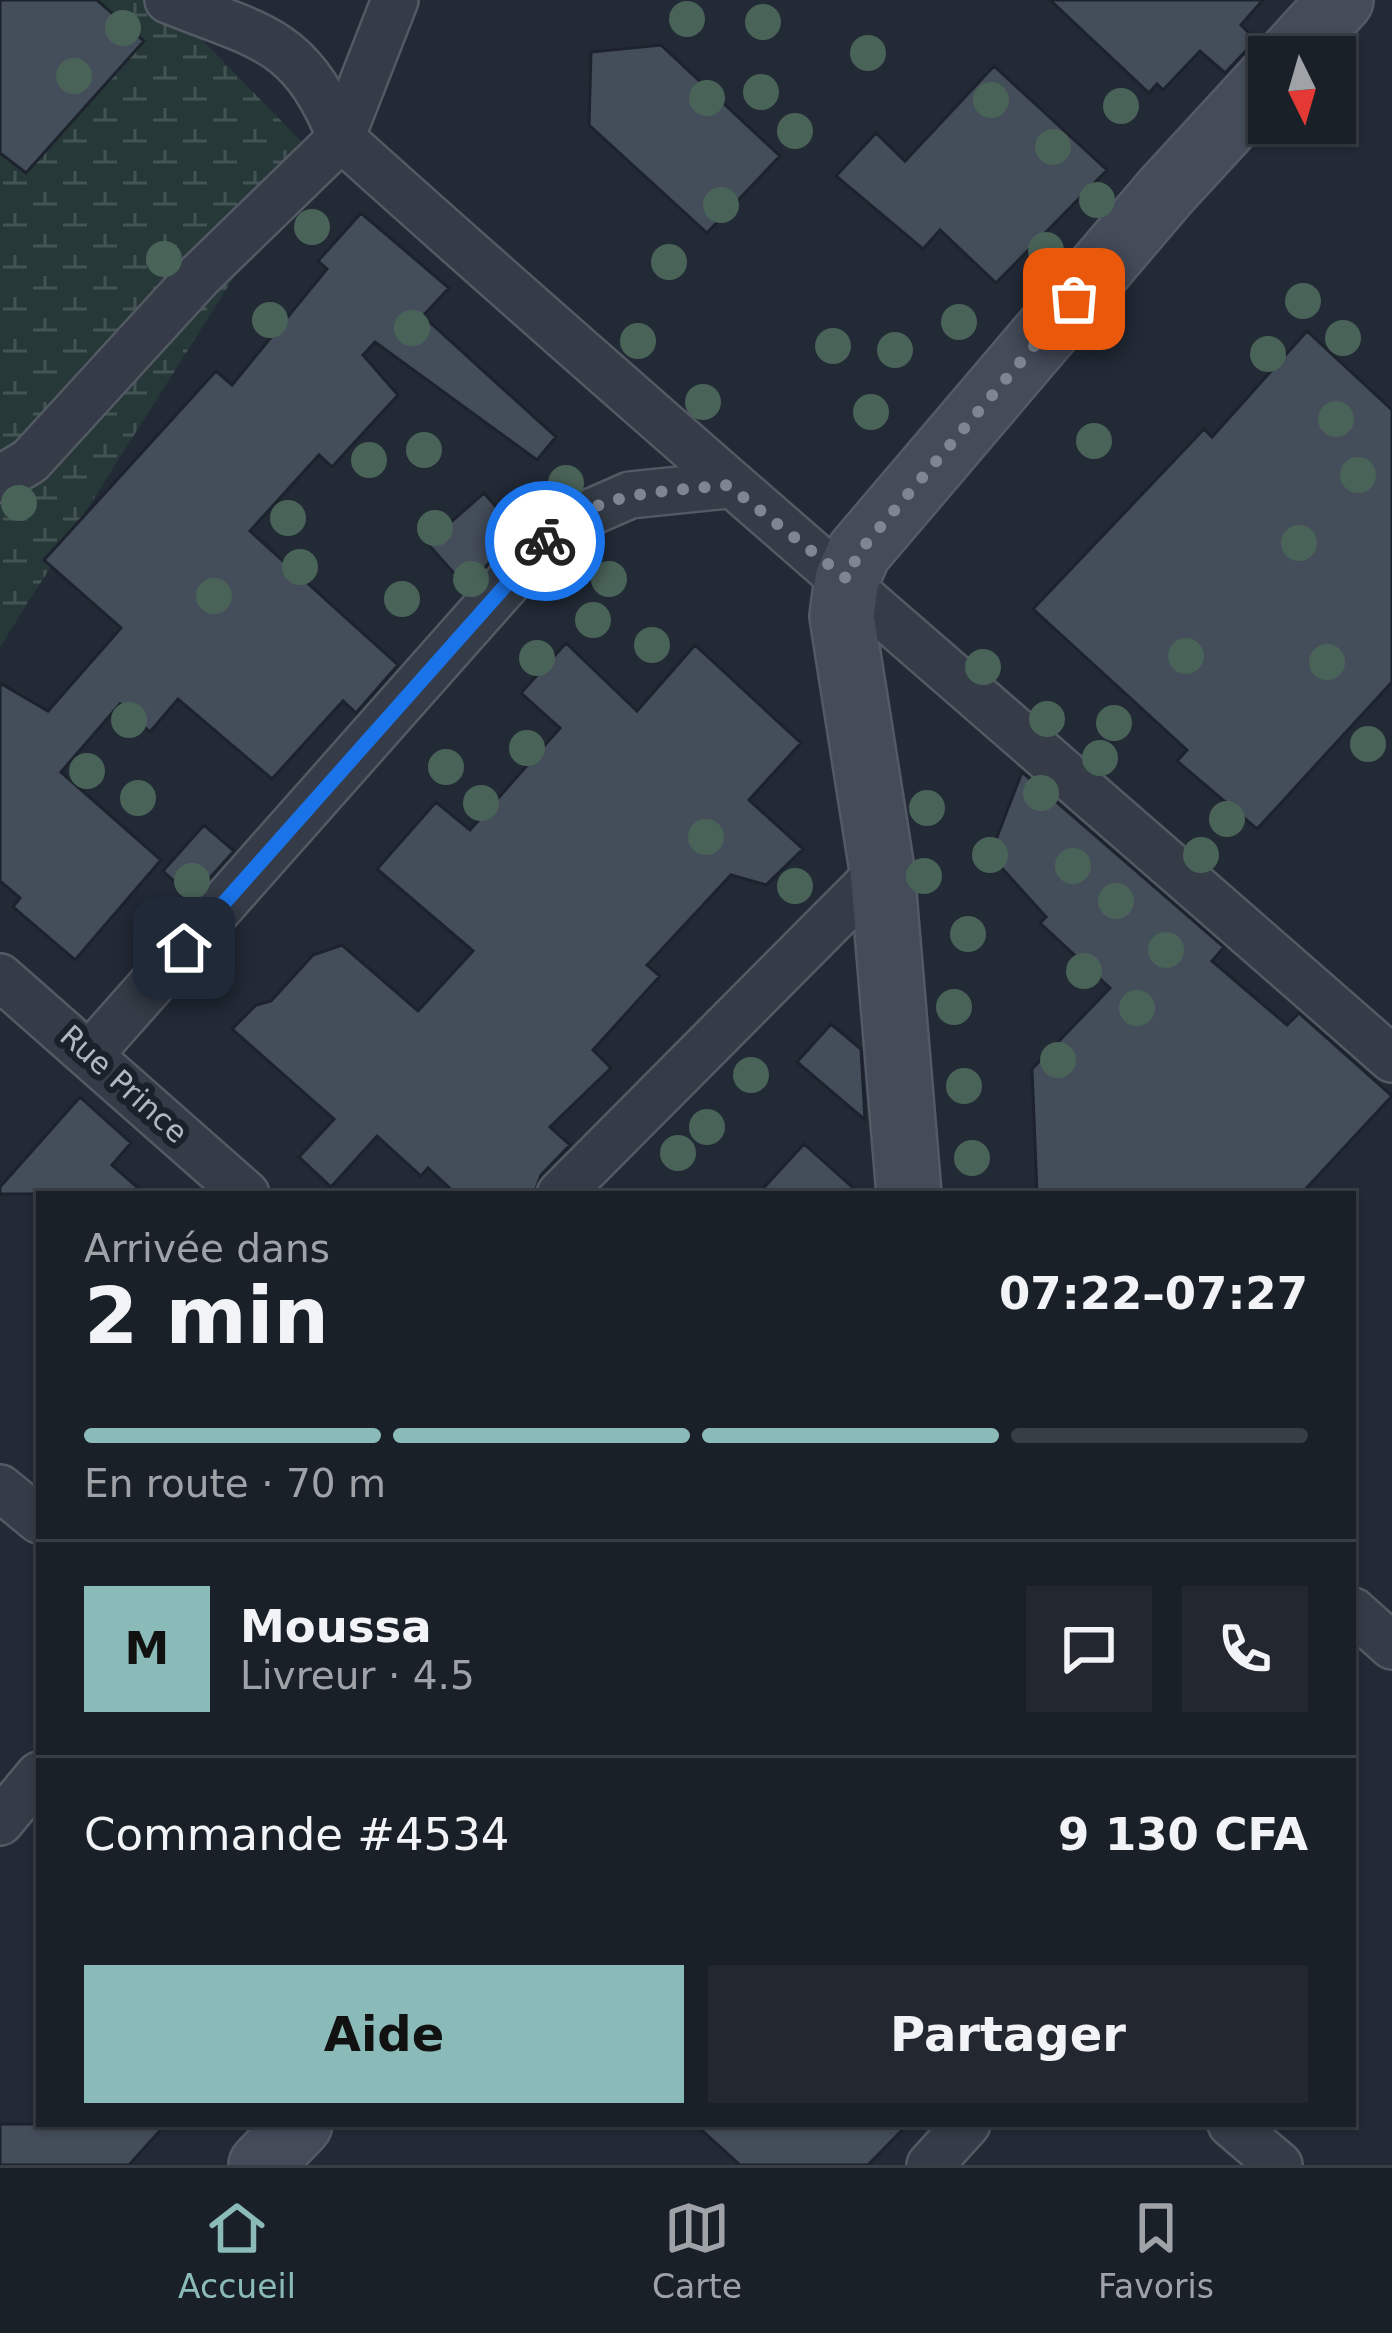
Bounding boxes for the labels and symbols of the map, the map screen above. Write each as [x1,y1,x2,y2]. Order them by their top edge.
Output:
north arrow [1248,36,1356,144]
pin [1023,248,1125,350]
courier [485,481,605,601]
pin [133,897,235,999]
street label: Rue Prince [53,1018,195,1150]

